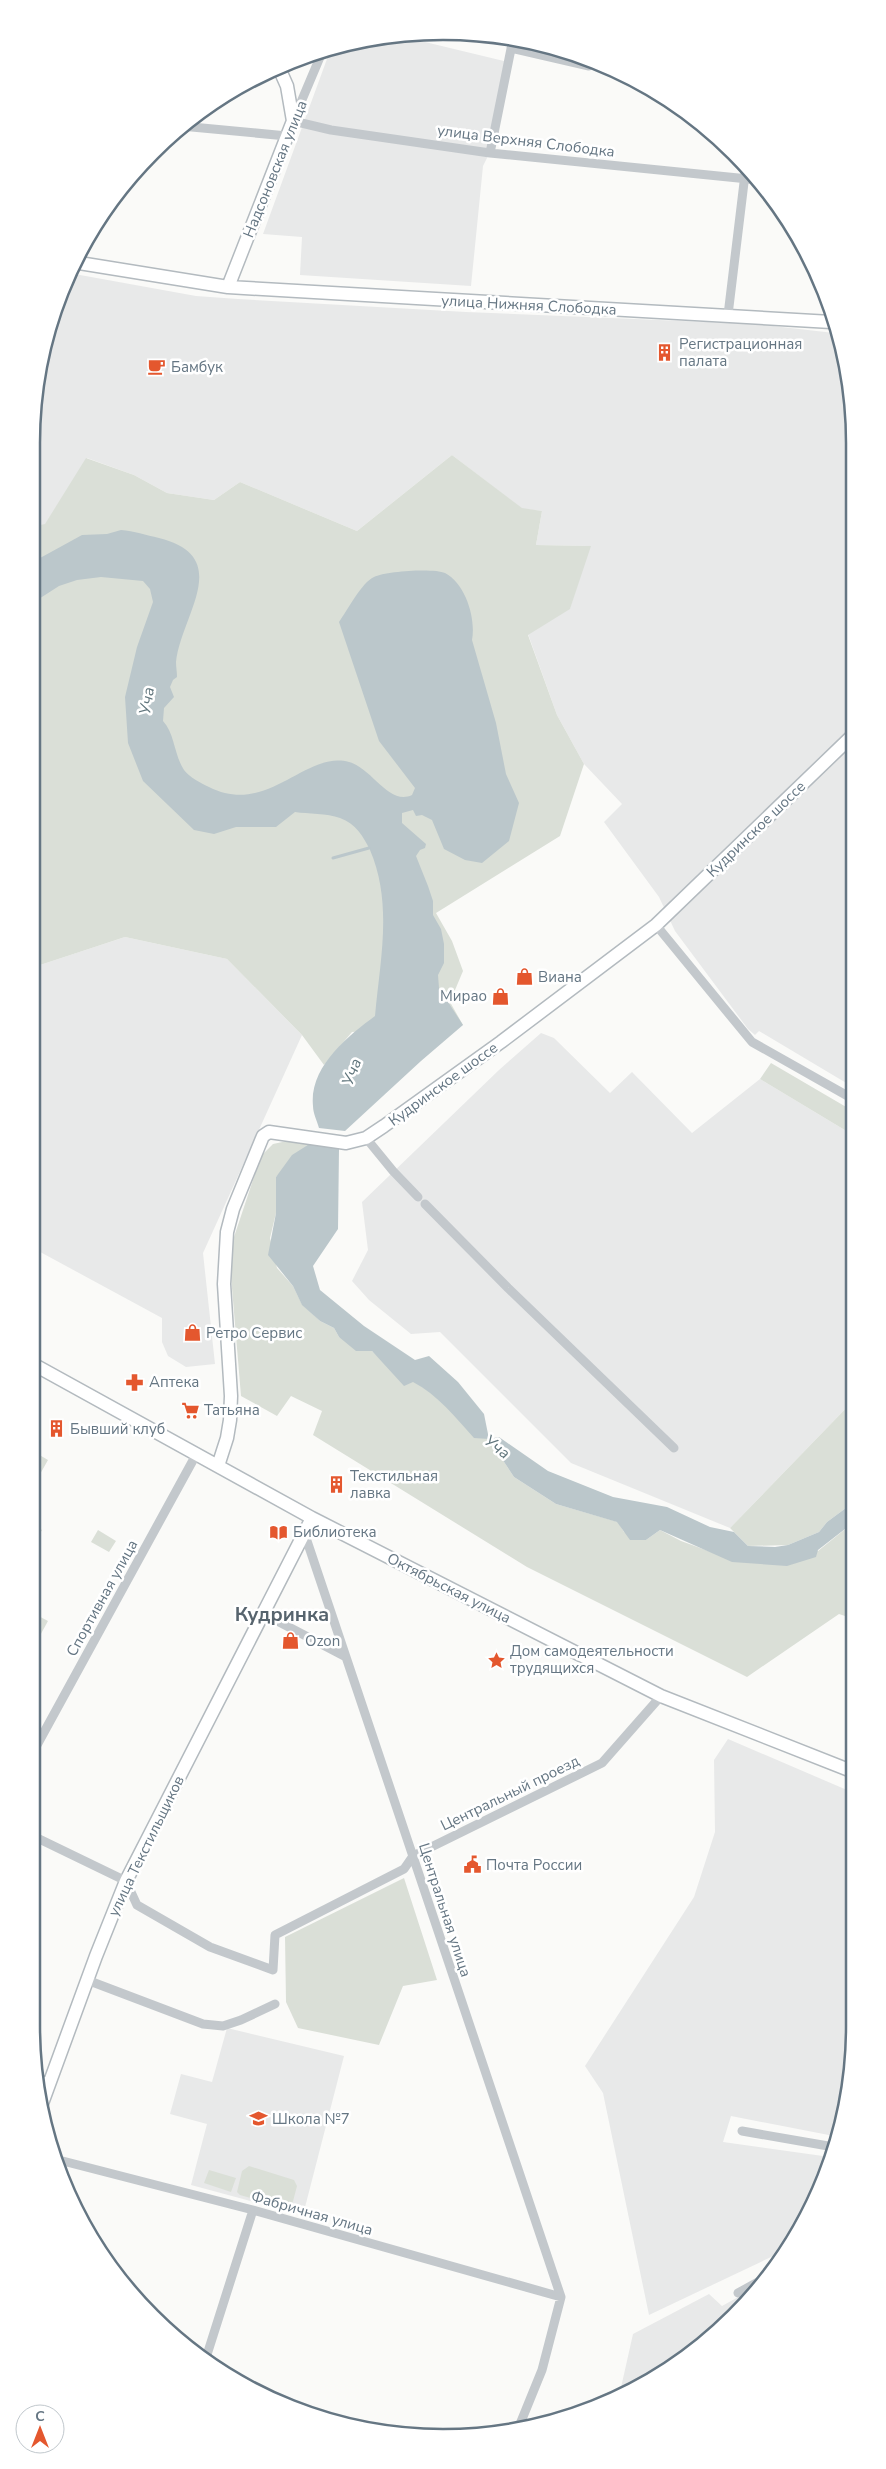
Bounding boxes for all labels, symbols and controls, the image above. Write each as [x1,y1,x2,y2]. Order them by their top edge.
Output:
street label: Надсоновская улица [238,97,312,241]
street label: улица Верхняя Слободка [436,120,616,162]
street label: улица Нижняя Слободка [441,290,617,320]
place label: Регистрационная палата [679,334,802,371]
building icon: Регистрационная палата [655,343,675,363]
cafe icon: Бамбук [147,357,167,377]
place label: Бамбук [171,357,223,377]
water label: Уча [134,686,160,716]
street label: Кудринское шоссе [702,776,810,882]
shop icon: Виана [514,967,534,987]
place label: Виана [538,967,582,987]
place label: Мирао [440,986,487,1006]
shop icon: Мирао [491,986,511,1006]
street label: Кудринское шоссе [384,1038,502,1130]
water label: Уча [337,1055,367,1089]
shop icon: Ретро Сервис [182,1323,202,1343]
place label: Ретро Сервис [206,1323,302,1343]
pharmacy icon: Аптека [125,1372,145,1392]
place label: Аптека [149,1372,199,1392]
supermarket icon: Татьяна [180,1400,200,1420]
place label: Татьяна [204,1400,260,1420]
building icon: Бывший клуб [46,1419,66,1439]
place label: Бывший клуб [70,1419,165,1439]
water label: Уча [479,1430,515,1464]
place label: Текстильная лавка [350,1466,438,1503]
building icon: Текстильная лавка [326,1475,346,1495]
library icon: Библиотека [269,1522,289,1542]
place label: Библиотека [293,1522,377,1542]
street label: Спортивная улица [62,1536,142,1660]
street label: Октябрьская улица [384,1548,514,1628]
district label: Кудринка [235,1601,329,1628]
shop icon: Ozon [281,1631,301,1651]
place label: Ozon [305,1631,340,1651]
place label: Дом самодеятельности трудящихся [510,1641,674,1678]
place icon: Дом самодеятельности трудящихся [486,1650,506,1670]
street label: Центральный проезд [437,1751,583,1835]
street label: улица Текстильщиков [103,1772,189,1920]
street label: Центральная улица [414,1840,476,1980]
public building icon: Почта России [462,1855,482,1875]
place label: Почта России [486,1855,582,1875]
school or university icon: Школа №7 [248,2109,268,2129]
place label: Школа №7 [272,2109,350,2129]
street label: Фабричная улица [249,2186,375,2240]
north arrow [15,2404,65,2454]
text: С [35,2407,45,2426]

